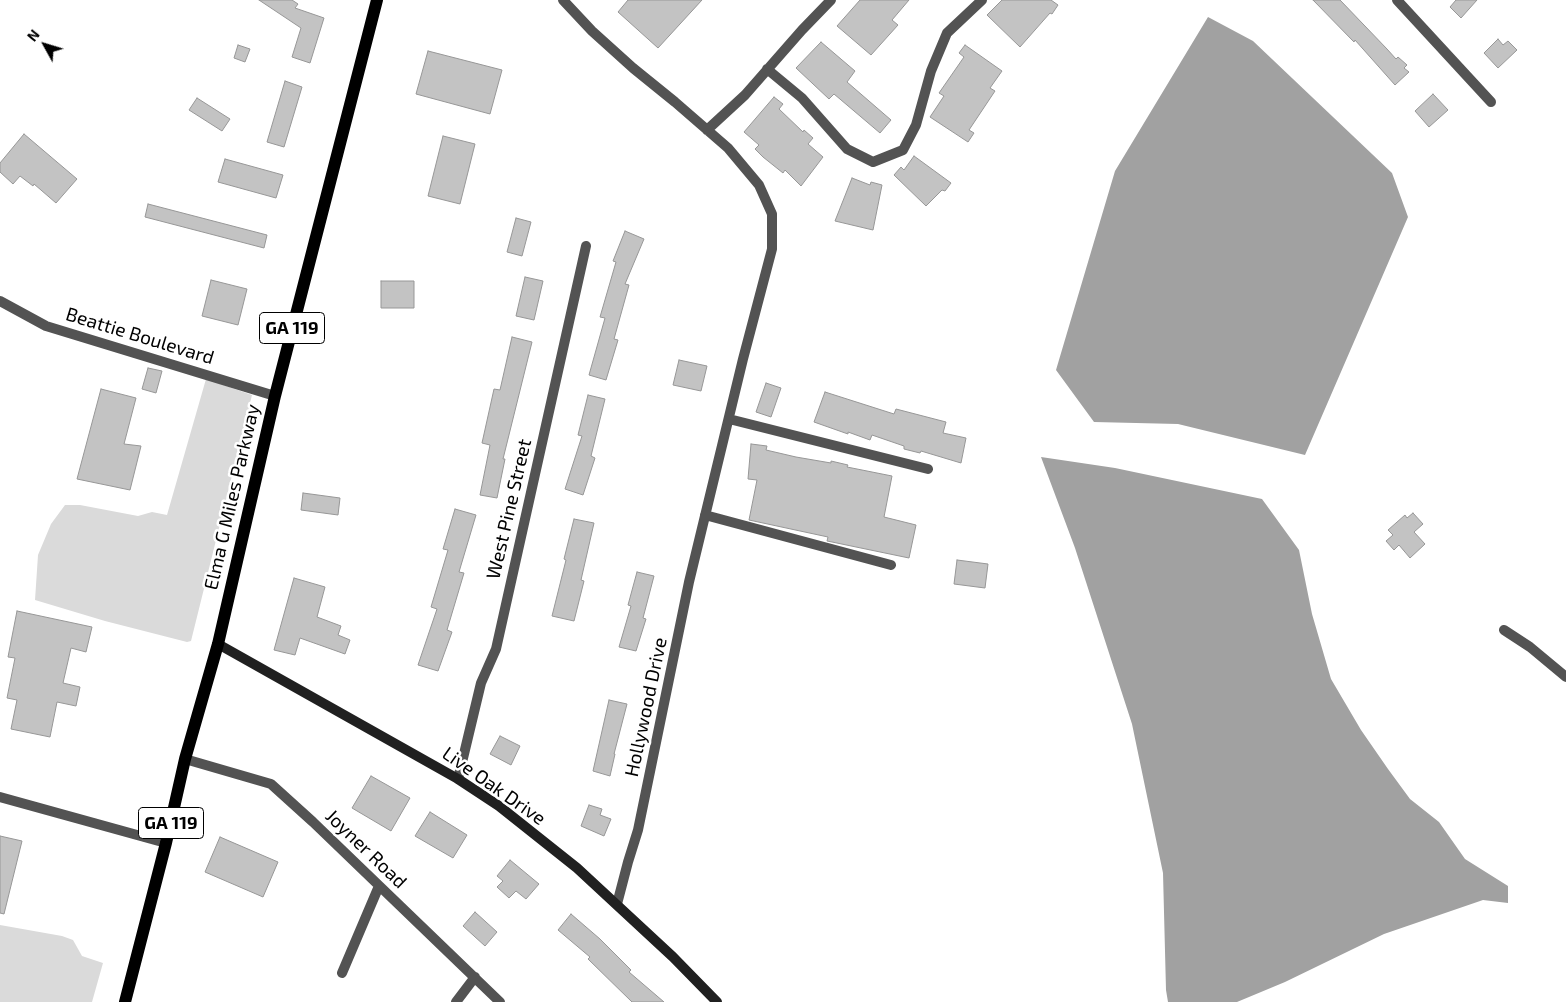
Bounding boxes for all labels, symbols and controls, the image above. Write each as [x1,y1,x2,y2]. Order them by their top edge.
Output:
north arrow [20,20,70,70]
text: N [23,26,43,45]
street label: Beattie Boulevard [63,303,217,369]
road number: GA 119 [260,312,324,343]
street label: Elma G Miles Parkway [200,402,264,592]
street label: West Pine Street [482,437,536,581]
street label: Hollywood Drive [620,635,672,779]
street label: Live Oak Drive [438,742,550,830]
street label: Joyner Road [321,805,411,893]
road number: GA 119 [138,808,204,838]

